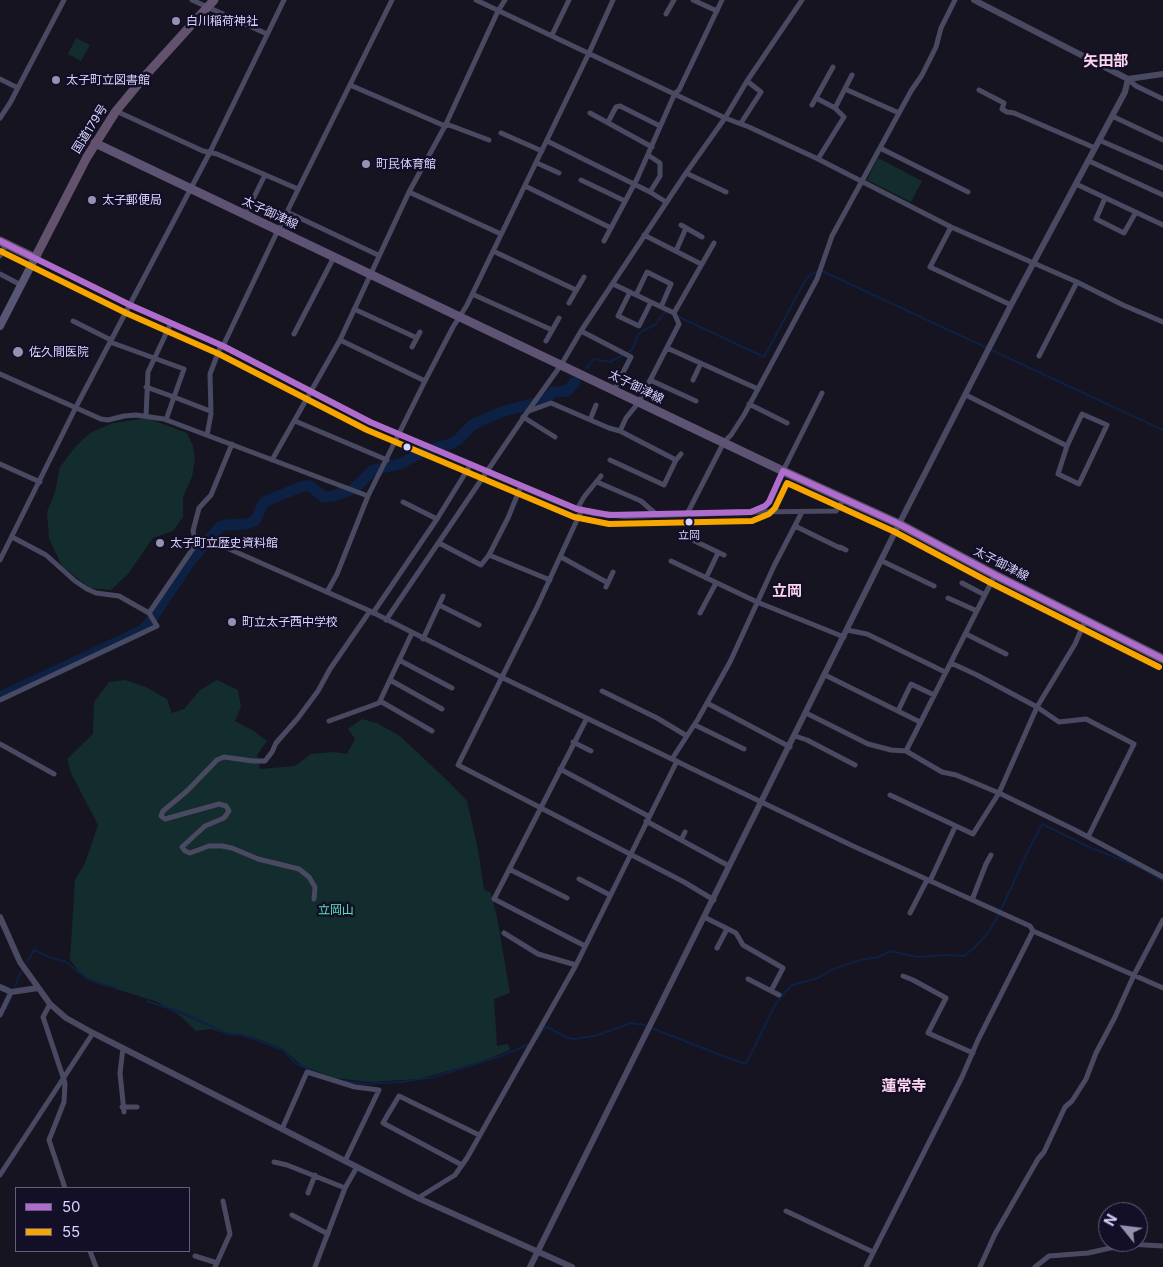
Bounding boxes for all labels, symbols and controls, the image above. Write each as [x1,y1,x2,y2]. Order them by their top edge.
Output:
place label: 白川稲荷神社 [186,14,258,28]
marker: 白川稲荷神社 [170,15,182,27]
district label: 矢田部 [1084,52,1128,70]
place label: 太子町立図書館 [66,73,150,87]
marker: 太子町立図書館 [50,74,62,86]
street label: 国道179号 [69,102,111,156]
place label: 町民体育館 [376,157,436,171]
marker: 町民体育館 [360,158,372,170]
place label: 太子郵便局 [102,193,162,207]
marker: 太子郵便局 [86,194,98,206]
street label: 太子御津線 [240,194,300,232]
marker: 佐久間医院 [11,345,25,359]
place label: 佐久間医院 [29,345,89,359]
street label: 太子御津線 [606,367,666,407]
unlabelled marker [402,442,412,452]
marker: 立岡 [684,517,694,527]
place label: 立岡 [678,529,700,543]
place label: 太子町立歴史資料館 [170,536,278,550]
marker: 太子町立歴史資料館 [154,537,166,549]
street label: 太子御津線 [971,544,1031,584]
district label: 立岡 [772,582,802,600]
place label: 町立太子西中学校 [242,615,338,629]
marker: 町立太子西中学校 [226,616,238,628]
park label: 立岡山 [318,903,354,917]
district label: 蓮常寺 [882,1077,926,1095]
legend [15,1187,190,1252]
text: 50 [62,1197,81,1216]
north arrow [1098,1202,1148,1252]
text: N [1100,1211,1120,1229]
text: 55 [62,1222,80,1241]

